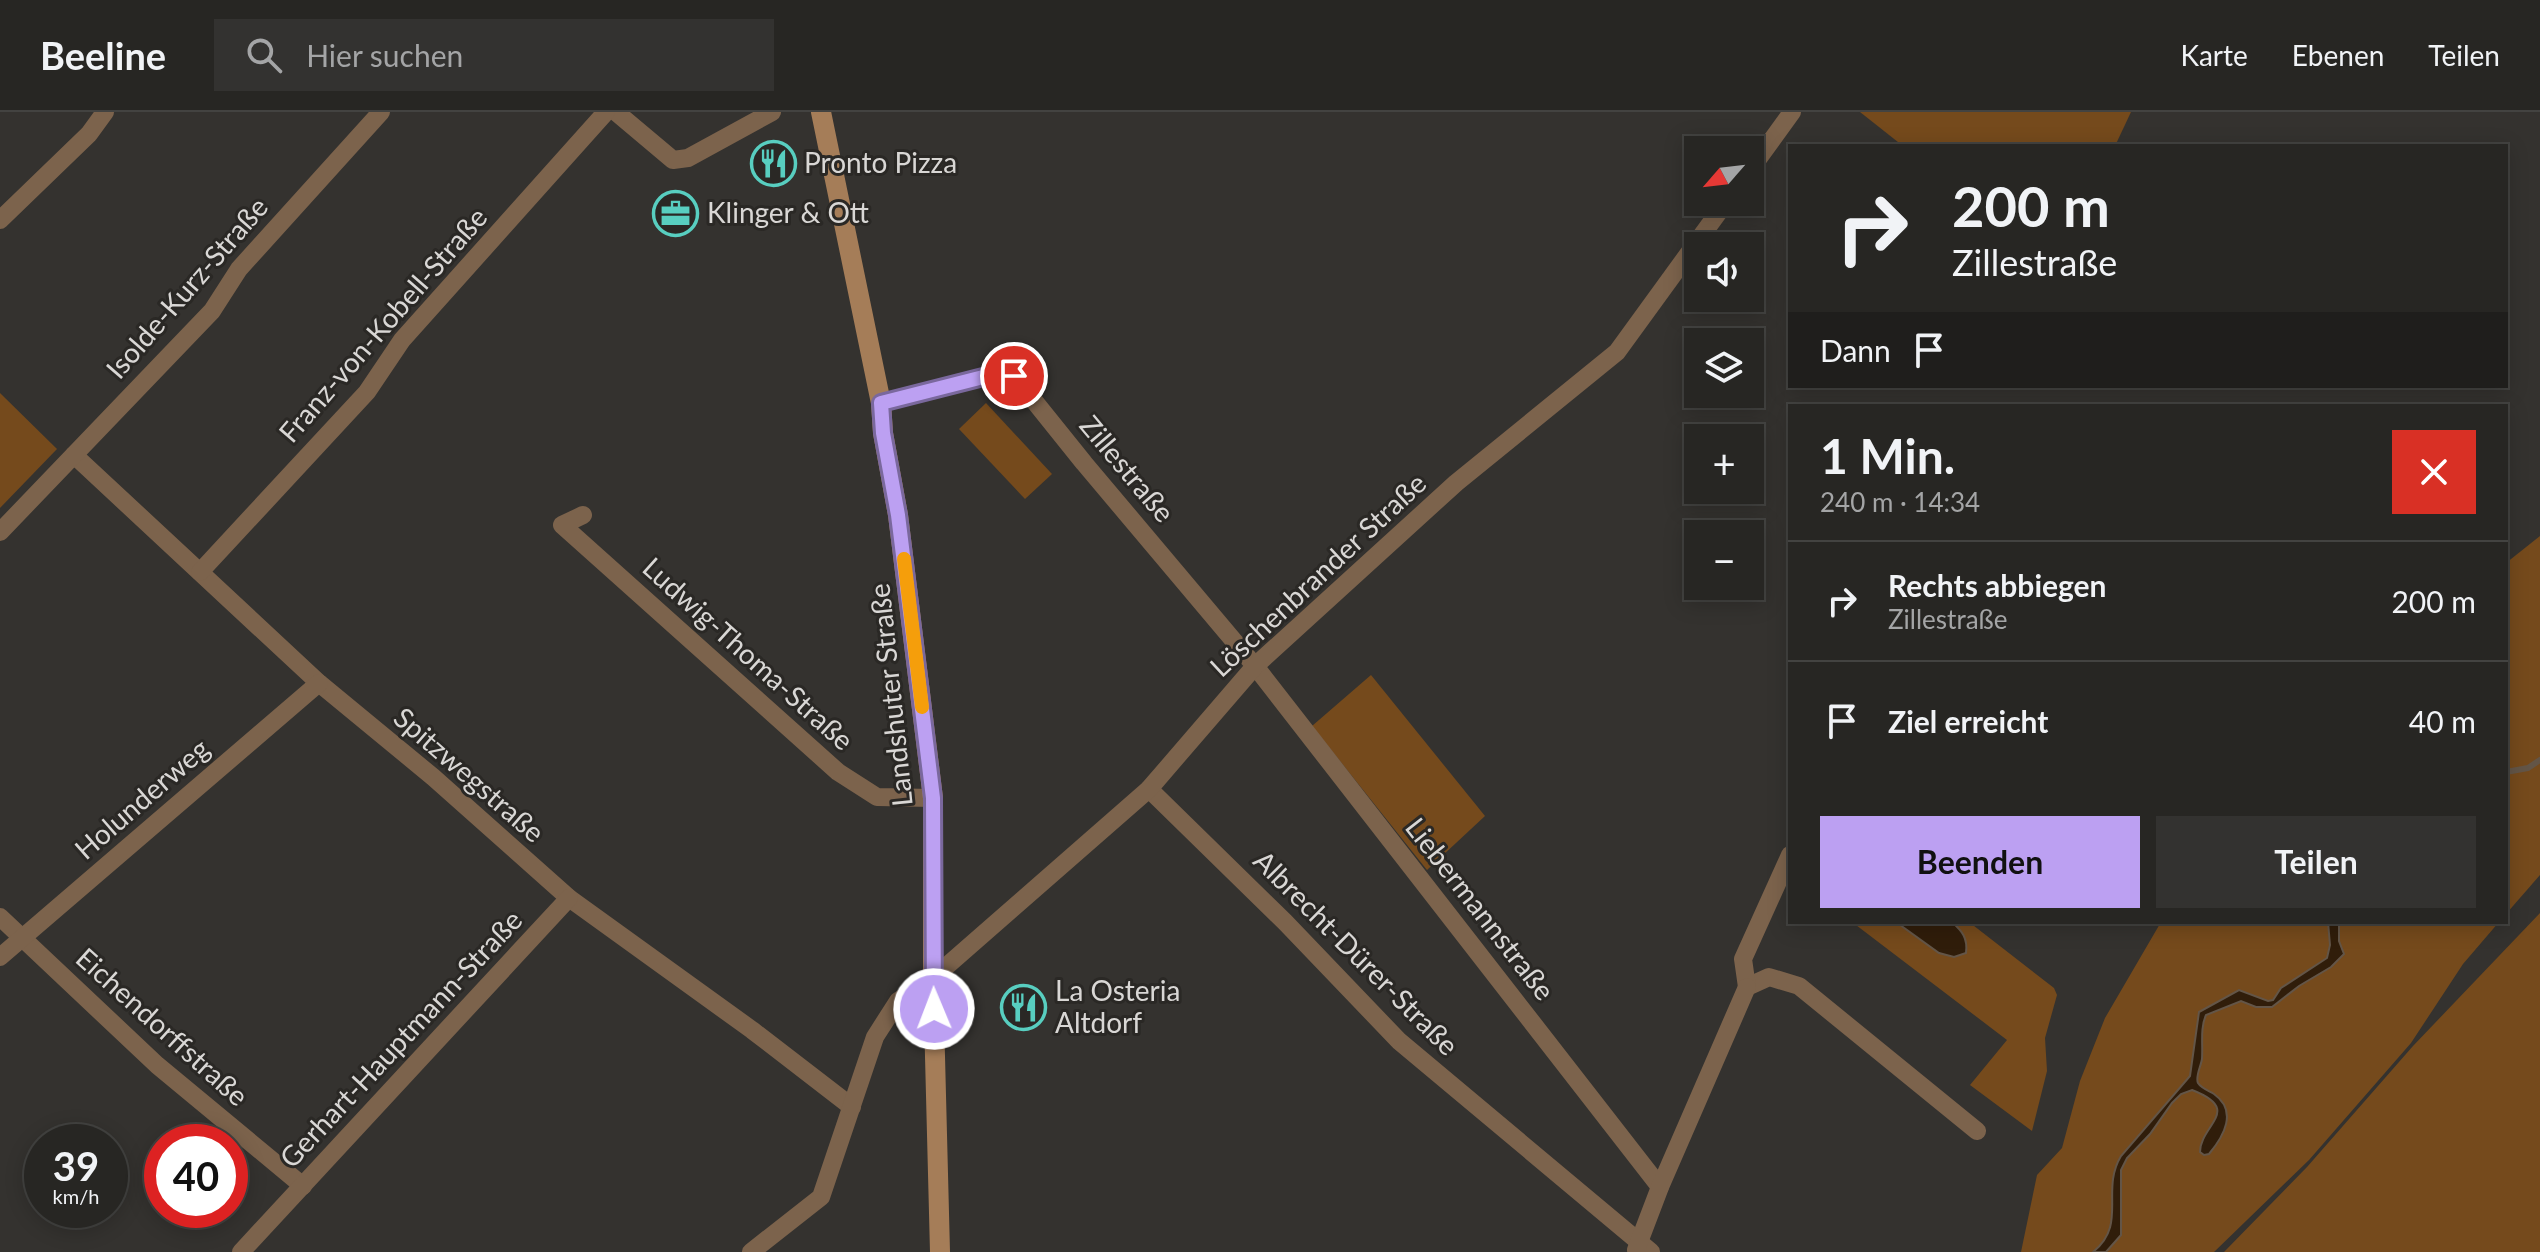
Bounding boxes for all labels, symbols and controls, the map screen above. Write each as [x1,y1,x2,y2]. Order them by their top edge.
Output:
search box [214,19,774,91]
text: Beeline [40,32,166,78]
icon: search [242,33,286,77]
text: Hier suchen [306,37,463,73]
text: Karte [2180,38,2248,72]
text: Ebenen [2292,38,2384,72]
text: Teilen [2428,38,2500,72]
north arrow [1684,136,1764,216]
map controls [1684,136,1764,600]
restaurant icon: Pronto Pizza [749,139,797,187]
place label: Pronto Pizza [804,145,957,179]
text: 200 m [1952,172,2110,239]
icon: right [1820,176,1924,280]
office icon: Klinger & Ott [652,189,700,237]
street label: Isolde-Kurz-Straße [98,190,274,385]
place label: Klinger & Ott [707,195,869,229]
street label: Franz-von-Kobell-Straße [271,200,493,449]
button: sound [1684,232,1764,312]
text: Zillestraße [1952,240,2117,284]
button: layers [1684,328,1764,408]
icon: arrive [1907,328,1951,372]
text: Dann [1820,332,1891,368]
pin [980,342,1048,410]
icon: arrive [992,354,1036,398]
street label: Zillestraße [1073,408,1182,529]
button: + [1684,424,1764,504]
text: 1 Min. [1820,427,1955,484]
button: close [2392,430,2476,514]
street label: Löschenbrander Straße [1202,465,1432,683]
text: 240 m · 14:34 [1820,486,1980,518]
button: − [1684,520,1764,600]
street label: Ludwig-Thoma-Straße [636,550,861,757]
text: Rechts abbiegen [1888,567,2107,603]
icon: right [1820,579,1864,623]
street label: Landshuter Straße [861,582,919,808]
text: 200 m [2391,583,2476,619]
text: Zillestraße [1888,603,2007,635]
icon: arrive [1820,699,1864,743]
street label: Spitzwegstraße [387,700,552,849]
text: Ziel erreicht [1888,703,2048,739]
text: 40 m [2409,703,2476,739]
street label: Holunderweg [67,731,215,866]
street label: Liebermannstraße [1399,811,1562,1006]
button: Beenden [1820,816,2140,908]
button: Teilen [2156,816,2476,908]
street label: Albrecht-Dürer-Straße [1247,843,1466,1062]
street label: Gerhart-Hauptmann-Straße [272,903,528,1174]
street label: Eichendorffstraße [70,940,256,1112]
position arrow [892,967,976,1051]
place label: La Osteria Altdorf [1055,973,1180,1039]
restaurant icon: La Osteria Altdorf [1000,983,1048,1031]
speed limit sign: 40 [144,1124,248,1228]
text: 39 [53,1142,99,1190]
text: km/h [53,1184,99,1208]

